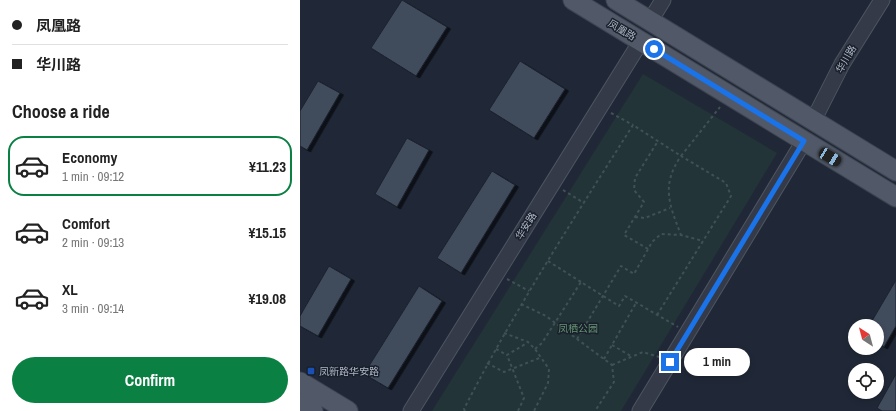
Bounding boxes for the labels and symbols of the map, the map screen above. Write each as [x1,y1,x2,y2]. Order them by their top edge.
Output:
street label: 凤凰路 [606,17,638,43]
route start [645,40,663,58]
street label: 华川路 [833,43,859,75]
car [817,146,843,168]
street label: 华安路 [513,210,539,242]
north arrow [848,319,884,355]
park label: 凤栖公园 [558,322,598,335]
callout: 1 min [684,348,750,376]
route end [661,353,679,371]
place label: 凤新路华安路 [319,365,379,378]
marker: 凤新路华安路 [306,366,316,376]

